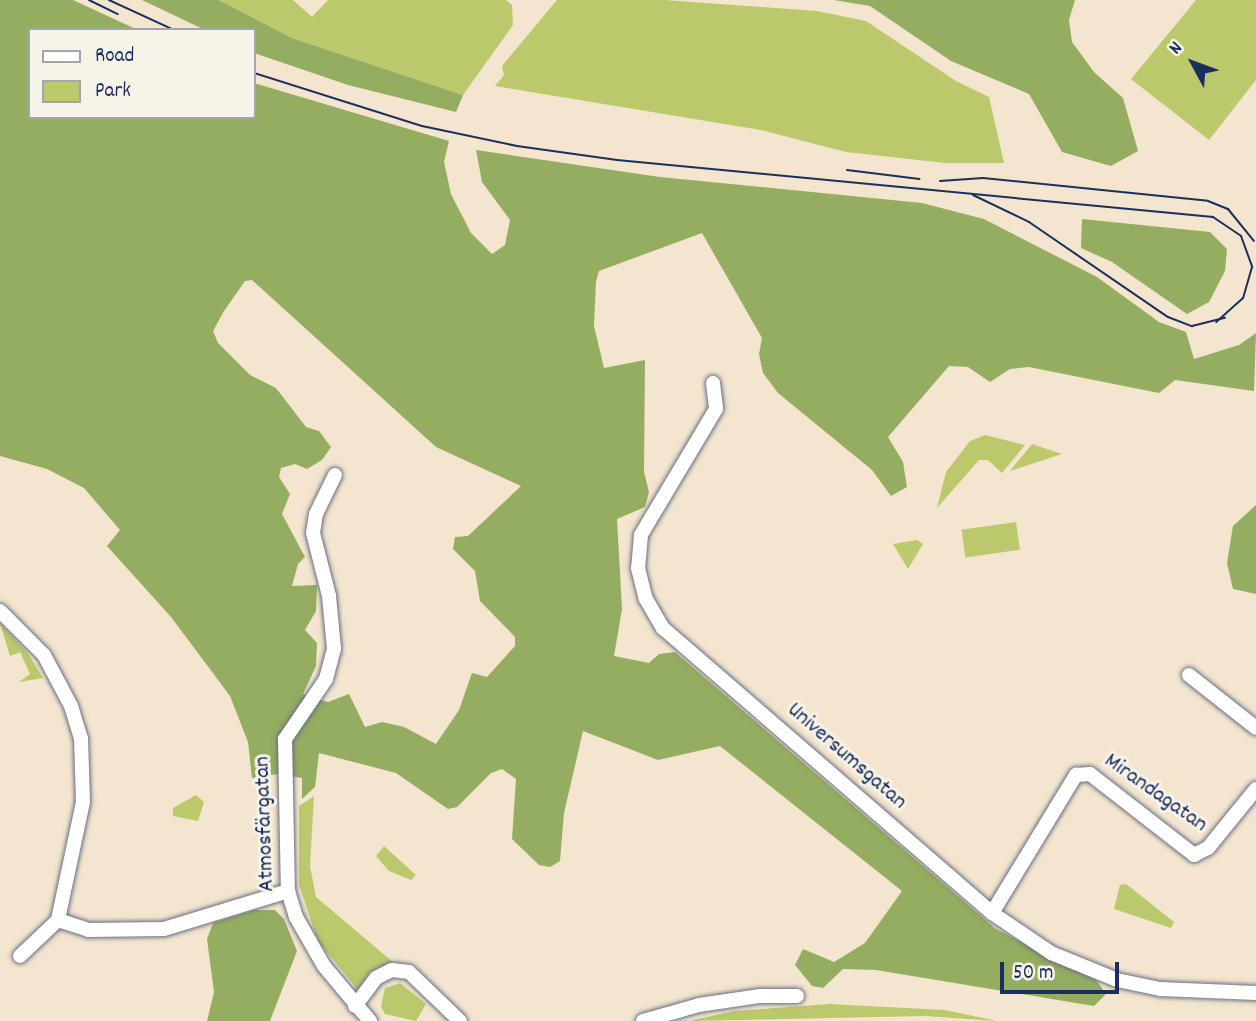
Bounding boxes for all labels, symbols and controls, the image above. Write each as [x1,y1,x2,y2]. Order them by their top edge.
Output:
legend [28,28,256,119]
north arrow [1158,28,1228,98]
text: N [1163,37,1190,61]
text: Road [95,42,134,72]
text: Park [95,77,131,107]
street label: Universumsgatan [780,697,912,817]
street label: Mirandagatan [1098,748,1212,840]
street label: Atmosfärgatan [250,756,282,892]
scale bar [1004,948,1123,992]
text: 50 m [1013,959,1053,989]

